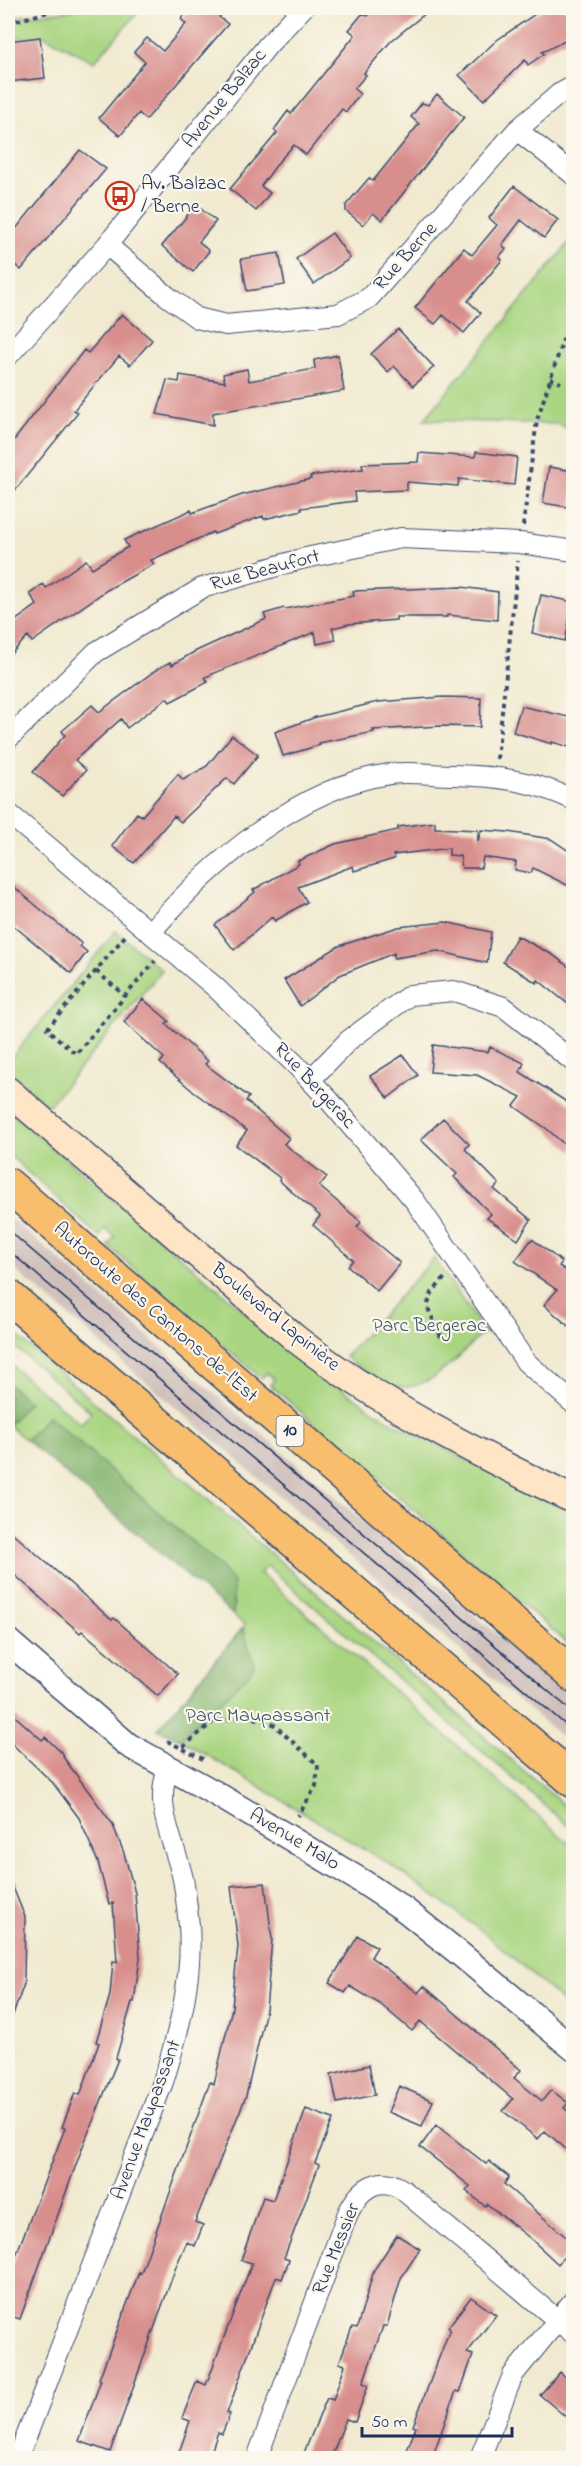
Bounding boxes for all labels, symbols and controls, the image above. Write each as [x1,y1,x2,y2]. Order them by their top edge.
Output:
street label: Avenue Balzac [176,43,274,155]
place label: Av. Balzac / Berne [141,170,226,222]
bus stop icon: Av. Balzac / Berne [104,180,136,212]
street label: Rue Berne [367,216,445,298]
street label: Rue Beaufort [207,542,323,600]
street label: Rue Bergerac [266,1036,362,1136]
street label: Autoroute des Cantons-de-l'Est [46,1216,264,1411]
street label: Boulevard Lapinière [203,1256,346,1379]
park label: Parc Bergerac [372,1312,486,1342]
road number: 10 [276,1416,304,1446]
park label: Parc Maupassant [186,1702,331,1731]
street label: Avenue Malo [243,1801,345,1879]
street label: Avenue Maupassant [105,2036,190,2204]
street label: Rue Messier [305,2198,369,2299]
scale bar [362,2400,512,2438]
text: 50 m [371,2410,408,2436]

